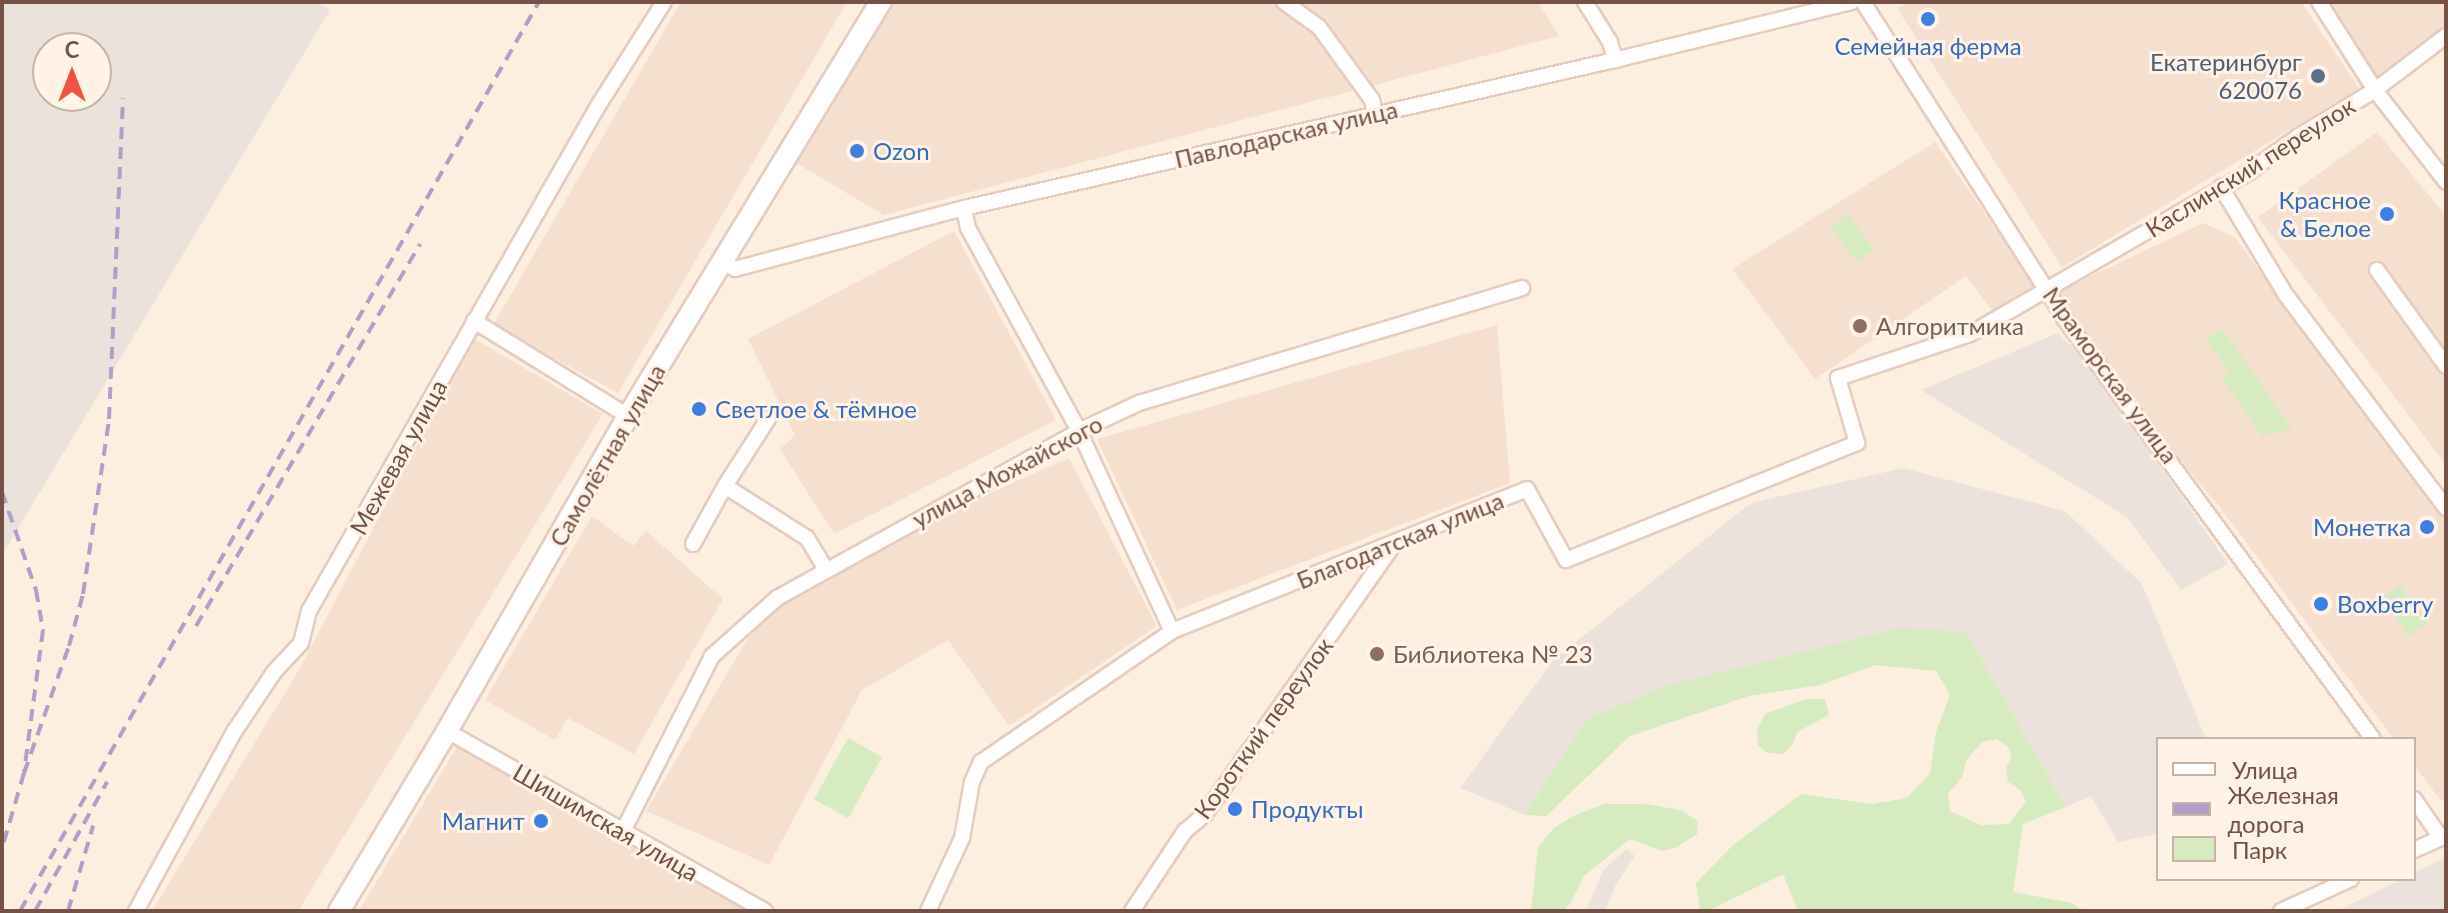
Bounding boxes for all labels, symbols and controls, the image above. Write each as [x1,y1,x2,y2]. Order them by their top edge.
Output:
marker: Семейная ферма [1919,10,1937,28]
north arrow [32,32,112,112]
place label: Семейная ферма [1834,32,2022,60]
text: С [65,36,79,63]
place label: Екатеринбург 620076 [2150,48,2302,104]
marker: Екатеринбург 620076 [2309,67,2327,85]
street label: Каслинский переулок [2140,91,2360,243]
street label: Павлодарская улица [1172,94,1400,174]
place label: Ozon [873,137,930,165]
marker: Ozon [848,142,866,160]
place label: Красное & Белое [2278,186,2371,242]
marker: Красное & Белое [2378,205,2396,223]
street label: Мраморская улица [2037,281,2185,469]
place label: Алгоритмика [1876,312,2024,340]
marker: Алгоритмика [1851,317,1869,335]
street label: Самолётная улица [543,359,671,551]
street label: Межевая улица [343,374,453,540]
place label: Светлое & тёмное [715,395,917,423]
marker: Светлое & тёмное [690,400,708,418]
street label: улица Можайского [907,409,1107,533]
street label: Благодатская улица [1292,485,1508,595]
place label: Монетка [2313,513,2411,541]
marker: Монетка [2418,518,2436,536]
place label: Boxberry [2337,590,2433,618]
marker: Boxberry [2312,595,2330,613]
street label: Короткий переулок [1188,632,1338,824]
place label: Библиотека № 23 [1393,640,1593,668]
marker: Библиотека № 23 [1368,645,1386,663]
legend [2156,737,2416,881]
text: Улица [2232,755,2298,784]
street label: Шишимская улица [508,757,704,887]
text: Железная дорога [2227,780,2339,838]
place label: Продукты [1251,795,1364,823]
marker: Продукты [1226,800,1244,818]
place label: Магнит [442,807,525,835]
marker: Магнит [532,812,550,830]
text: Парк [2232,835,2287,864]

